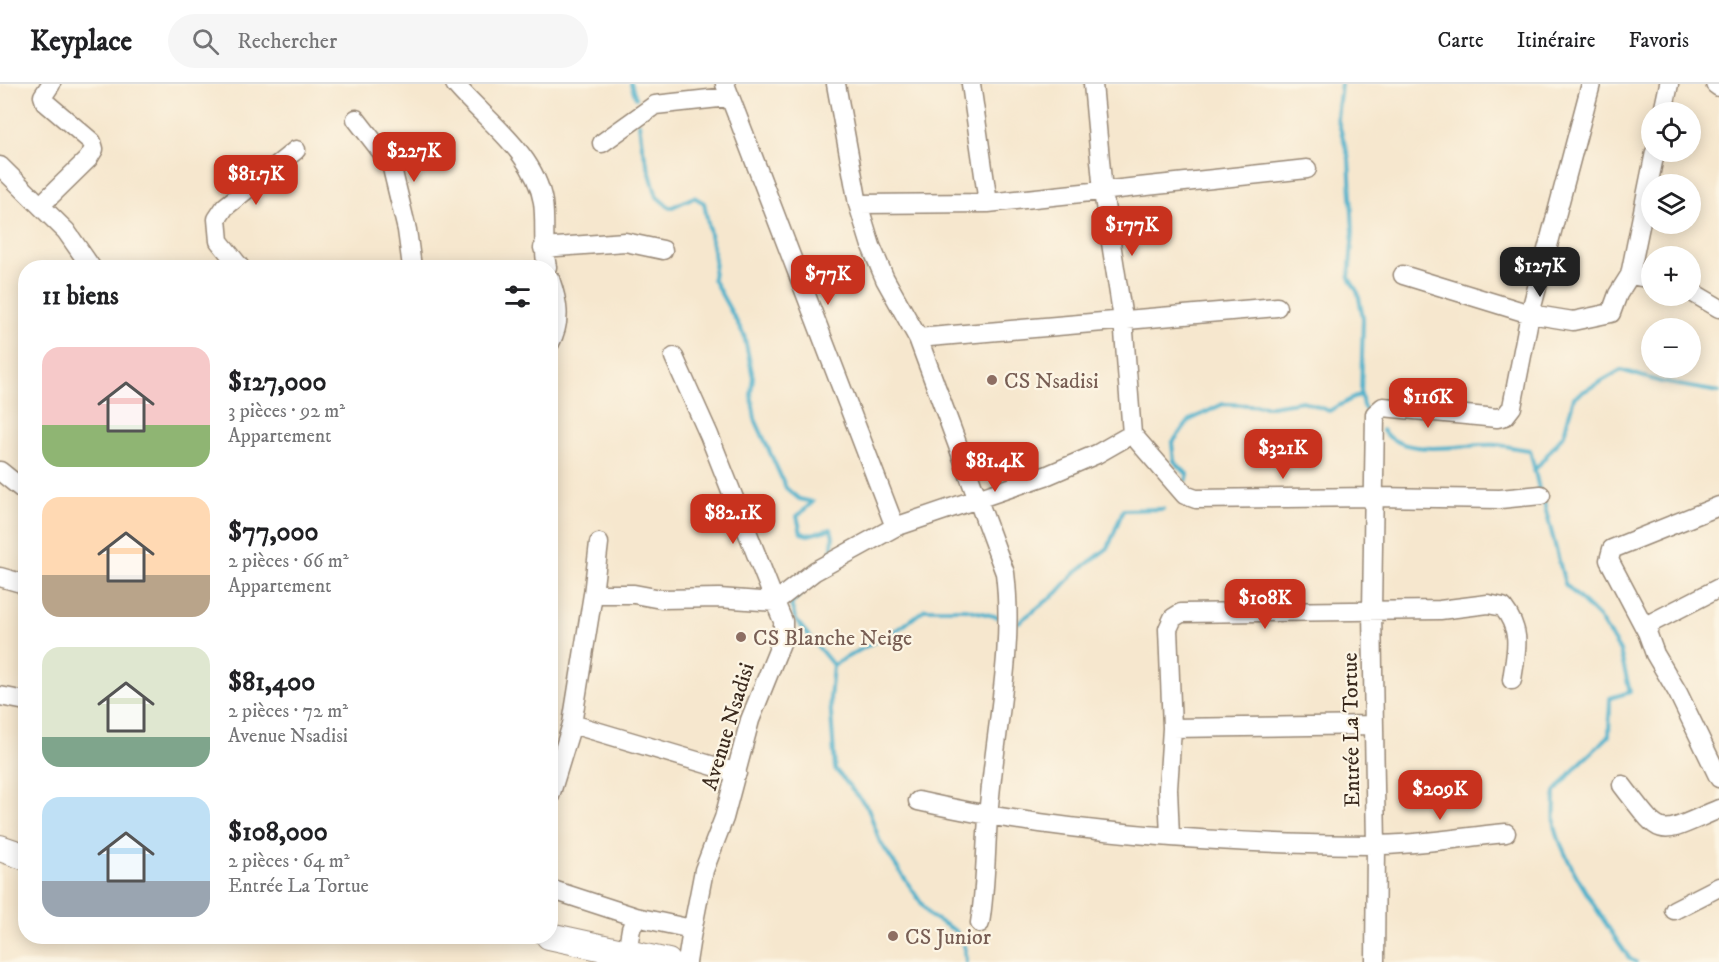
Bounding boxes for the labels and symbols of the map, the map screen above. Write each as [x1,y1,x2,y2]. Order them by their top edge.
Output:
pin: $227K [372,132,456,183]
pin: $81.7K [207,155,305,206]
pin: $177K [1090,206,1174,257]
pin: $127K [1498,247,1582,298]
pin: $77K [792,255,864,306]
place label: CS Nsadisi [1004,368,1099,395]
marker: CS Nsadisi [985,373,999,387]
pin: $116K [1386,378,1470,429]
pin: $321K [1241,429,1325,480]
pin: $81.4K [946,442,1044,493]
pin: $82.1K [684,494,782,545]
pin: $108K [1223,579,1307,630]
place label: CS Blanche Neige [753,625,912,652]
marker: CS Blanche Neige [734,630,748,644]
street label: Entrée La Tortue [1337,652,1366,808]
street label: Avenue Nsadisi [696,659,761,794]
pin: $209K [1398,770,1482,821]
place label: CS Junior [905,924,992,951]
marker: CS Junior [886,929,900,943]

